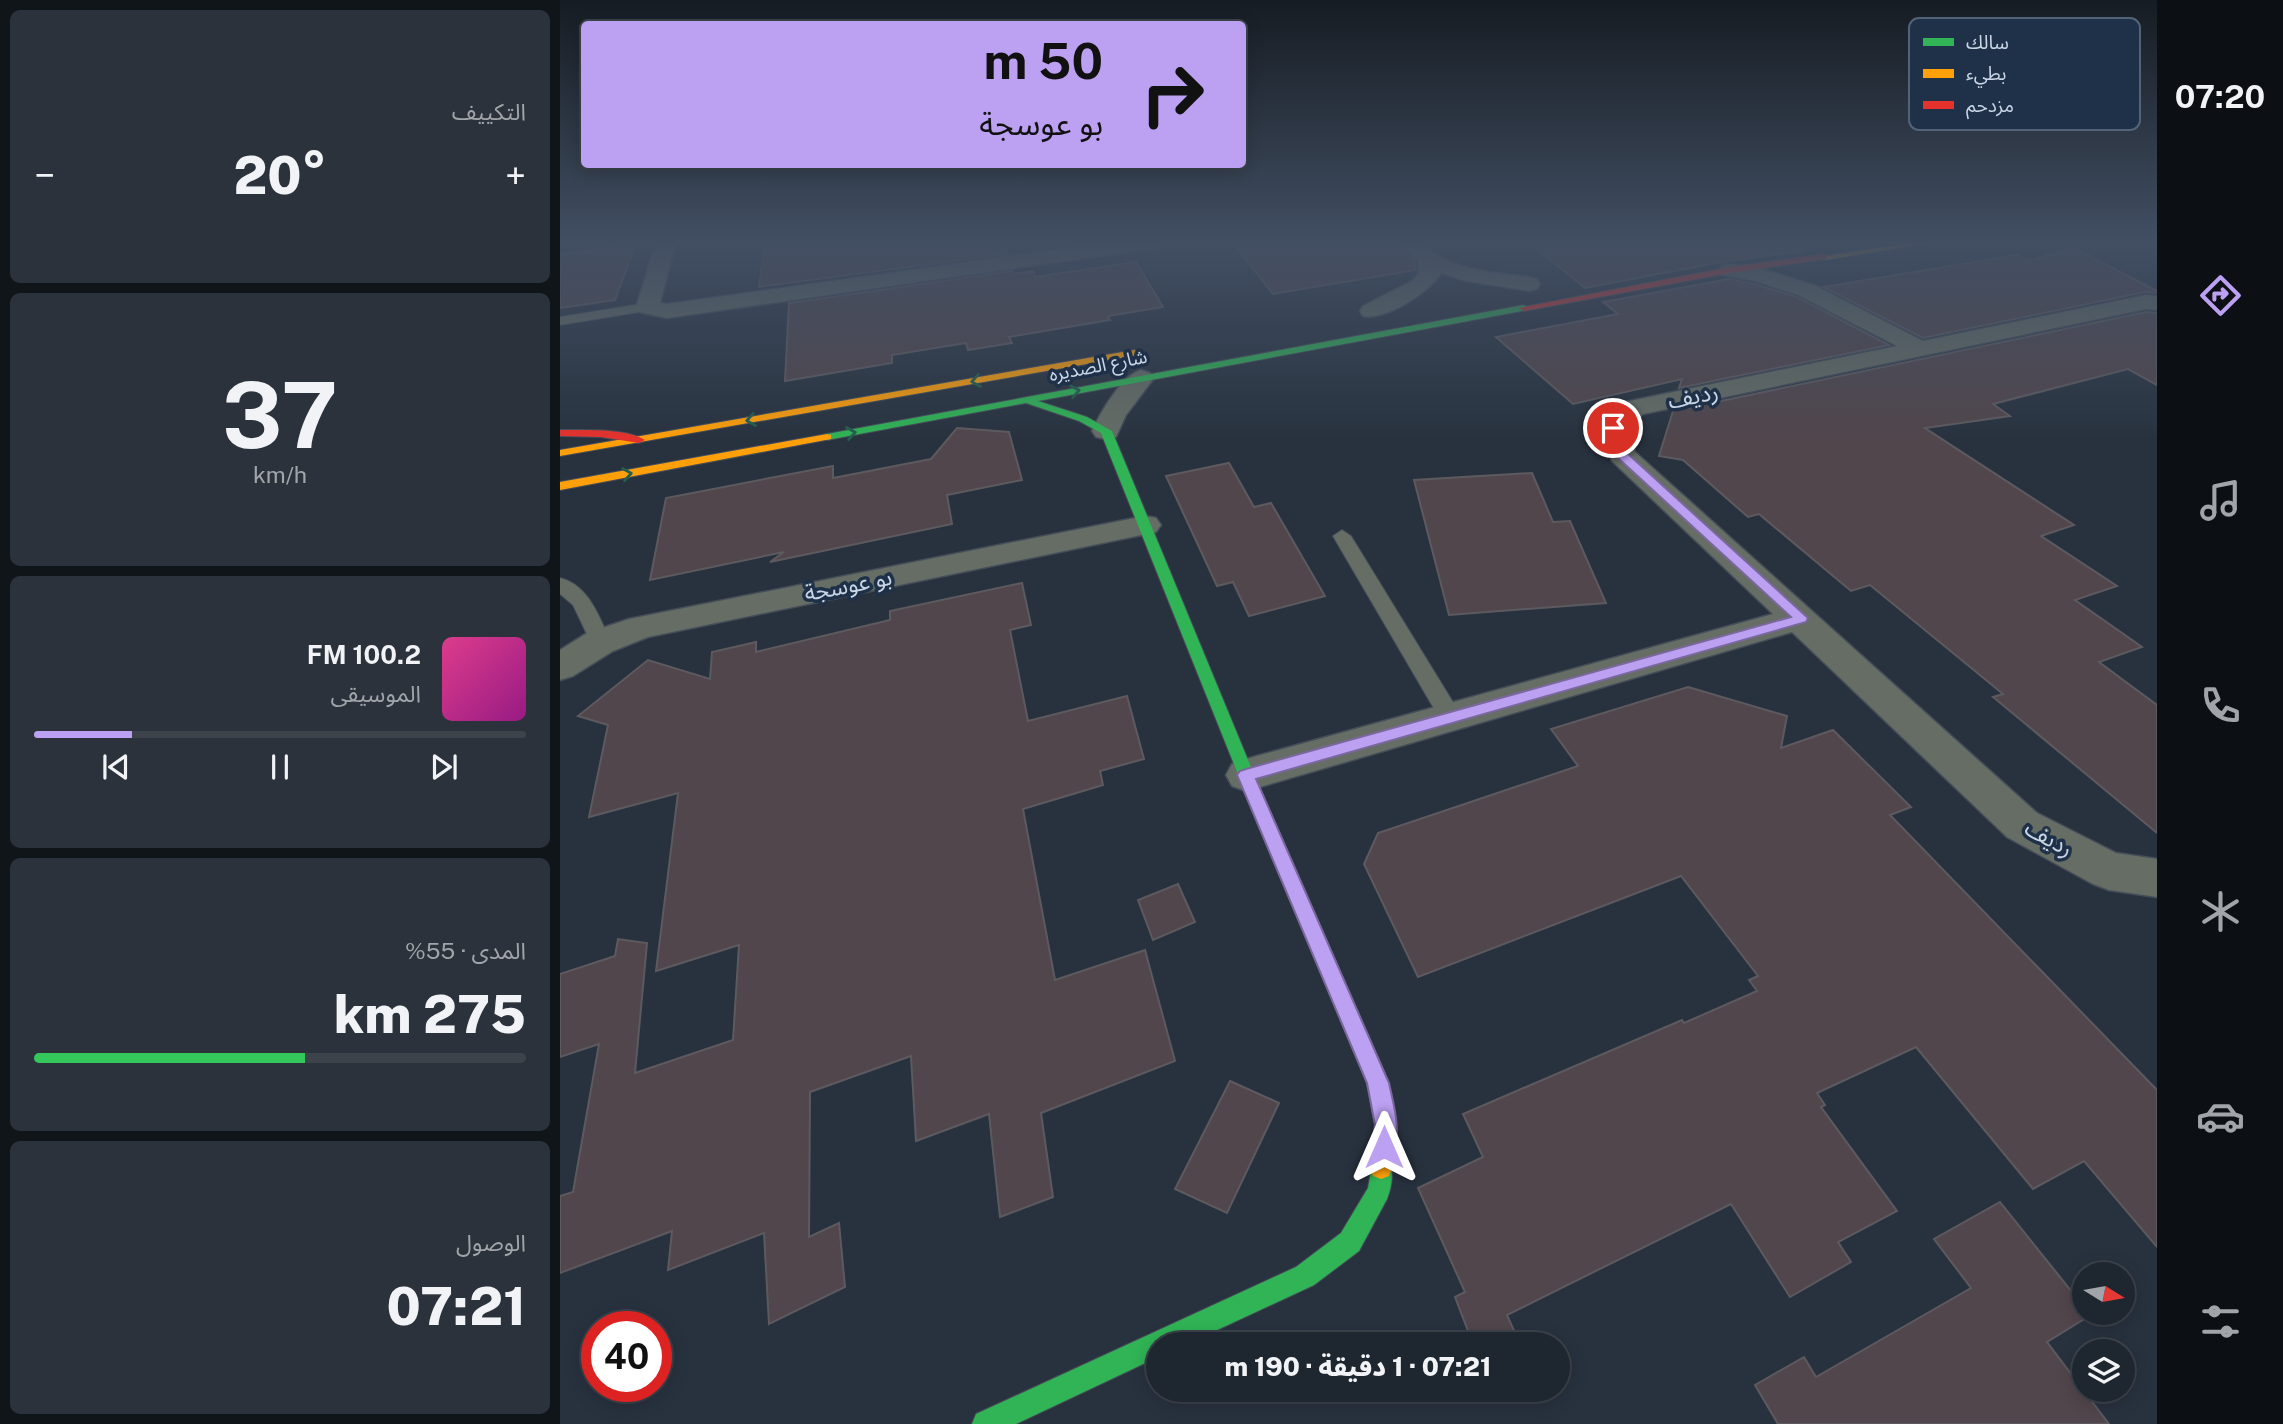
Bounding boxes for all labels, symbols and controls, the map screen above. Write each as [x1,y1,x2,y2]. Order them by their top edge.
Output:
legend [1909,18,2140,130]
text: سالك [1966,31,2009,53]
text: 50 m [983,32,1103,90]
icon: right [1127,49,1218,140]
text: بطيء [1966,62,2006,88]
text: 07:20 [2175,78,2265,115]
text: مزدحم [1966,94,2014,120]
text: التكييف [452,98,526,125]
text: بو عوسجة [979,105,1103,142]
text: 20° [233,145,327,206]
text: − [34,153,55,198]
text: + [505,153,526,198]
icon: directions [2196,271,2245,320]
street label: شارع الصديره [1047,345,1149,388]
text: 37 [222,362,338,468]
one-way arrow [970,373,981,388]
street label: رديف [1665,377,1721,415]
one-way arrow [1069,385,1081,400]
pin [1583,398,1643,458]
icon: arrive [1594,409,1632,447]
one-way arrow [746,412,757,427]
one-way arrow [845,426,857,441]
text: km/h [253,461,307,488]
one-way arrow [621,467,633,482]
icon: music [2196,476,2245,525]
street label: بو عوسجة [802,563,894,607]
text: 100.2 FM [307,639,421,670]
text: الموسيقى [330,680,421,707]
icon: phone [2196,681,2245,730]
icon: previous [97,748,135,786]
icon: pause [261,748,299,786]
icon: next [425,748,463,786]
street label: رديف [2020,813,2078,863]
icon: climate [2196,887,2245,936]
text: المدى · 55% [405,937,526,964]
text: 275 km [334,984,526,1045]
icon: car [2196,1092,2245,1141]
position arrow [1347,1110,1421,1184]
text: الوصول [456,1229,526,1256]
north arrow [2072,1262,2135,1325]
map controls [2072,1262,2135,1402]
text: 07:21 [387,1276,526,1337]
icon: filters [2196,1297,2245,1346]
speed limit sign: 40 [581,1311,672,1402]
button: layers [2072,1339,2135,1402]
text: 07:21 · 1 دقيقة · 190 m [1225,1351,1491,1382]

